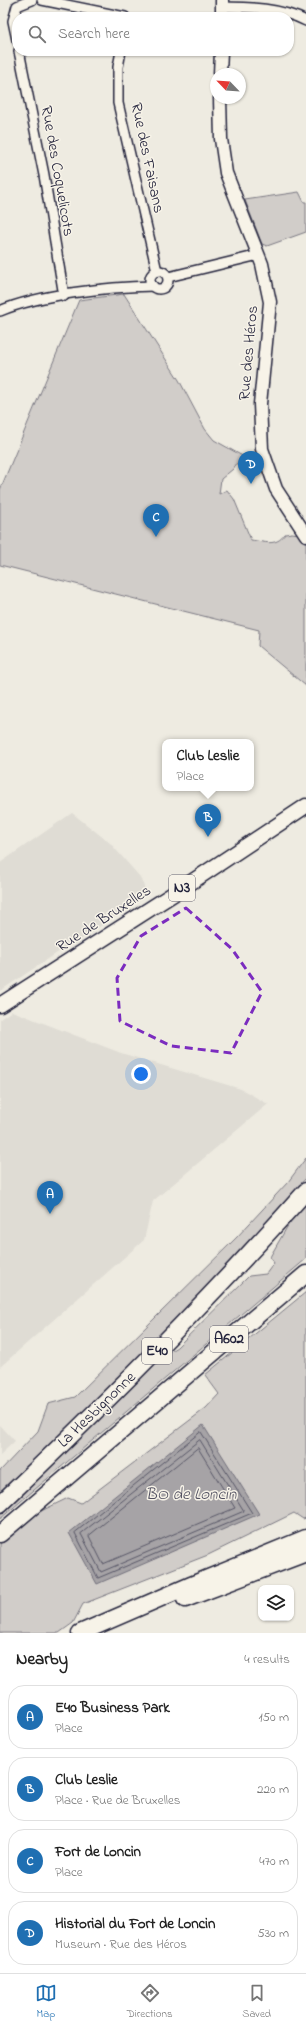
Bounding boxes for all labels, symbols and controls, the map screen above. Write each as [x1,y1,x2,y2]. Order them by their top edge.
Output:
search box [12,12,294,56]
icon: search [26,23,48,45]
text: Search here [58,23,130,45]
north arrow [210,68,246,104]
street label: Rue des Faisans [124,101,170,215]
street label: Rue des Coquelicots [34,104,80,238]
street label: Rue des Héros [233,304,265,402]
pin: D [238,451,264,484]
pin: C [143,504,169,537]
popup [162,739,254,791]
text: Club Leslie [177,745,239,767]
text: Place [177,767,204,786]
pin: B [195,804,221,837]
road number: N3 [169,875,195,901]
street label: Rue de Bruxelles [52,879,156,959]
your location [131,1064,151,1084]
pin: A [37,1181,63,1214]
road number: A602 [210,1326,248,1352]
road number: E40 [142,1338,172,1364]
street label: La Hesbignonne [52,1366,142,1454]
water label: BO de Loncin [146,1482,237,1507]
map controls [258,1585,294,1621]
button: layers [258,1585,294,1621]
text: Nearby [16,1647,68,1672]
text: 4 results [244,1650,290,1669]
text: E40 Business Park [55,1697,170,1719]
text: A [26,1708,34,1727]
text: 150 m [258,1708,289,1727]
text: Place [55,1719,83,1738]
text: Club Leslie [55,1769,118,1791]
text: B [26,1780,34,1799]
text: 220 m [257,1780,289,1799]
text: Place · Rue de Bruxelles [55,1791,181,1810]
text: Fort de Loncin [55,1841,141,1863]
text: C [26,1852,34,1871]
text: 470 m [259,1852,289,1871]
text: Place [55,1863,83,1882]
text: Historial du Fort de Loncin [55,1913,215,1935]
text: D [25,1924,35,1943]
text: 530 m [257,1924,289,1943]
text: Museum · Rue des Héros [55,1935,187,1954]
tab: Map [35,1982,57,2022]
tab: Directions [127,1982,172,2022]
tab: Saved [242,1982,271,2022]

